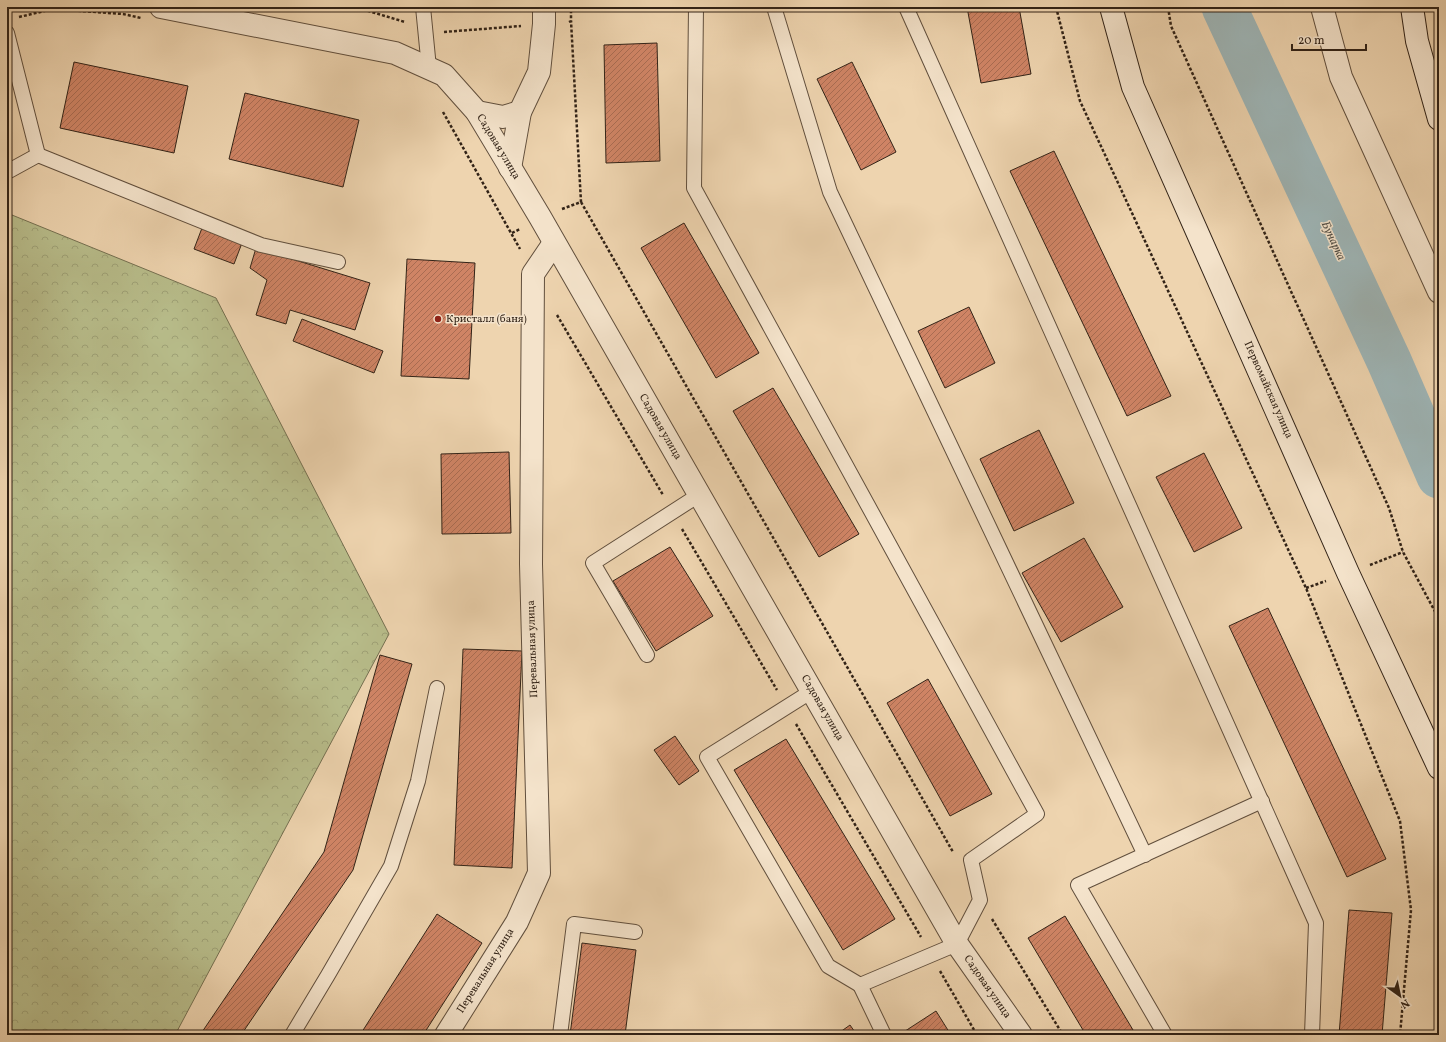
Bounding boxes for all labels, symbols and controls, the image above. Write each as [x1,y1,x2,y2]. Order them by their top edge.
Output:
scale bar [1292,26,1366,52]
text: 20 m [1298,33,1325,49]
street label: Садовая улица [473,111,524,183]
water label: Бунарка [1317,219,1349,263]
place label: Кристалл (баня) [446,312,527,327]
marker: Кристалл (баня) [433,314,443,324]
street label: Первомайская улица [1240,339,1296,442]
street label: Садовая улица [635,391,685,463]
street label: Перевальная улица [524,599,542,698]
street label: Садовая улица [797,672,847,744]
street label: Перевальная улица [454,925,519,1016]
street label: Садовая улица [960,952,1015,1022]
north arrow [1380,976,1420,1016]
text: N [1397,995,1412,1012]

